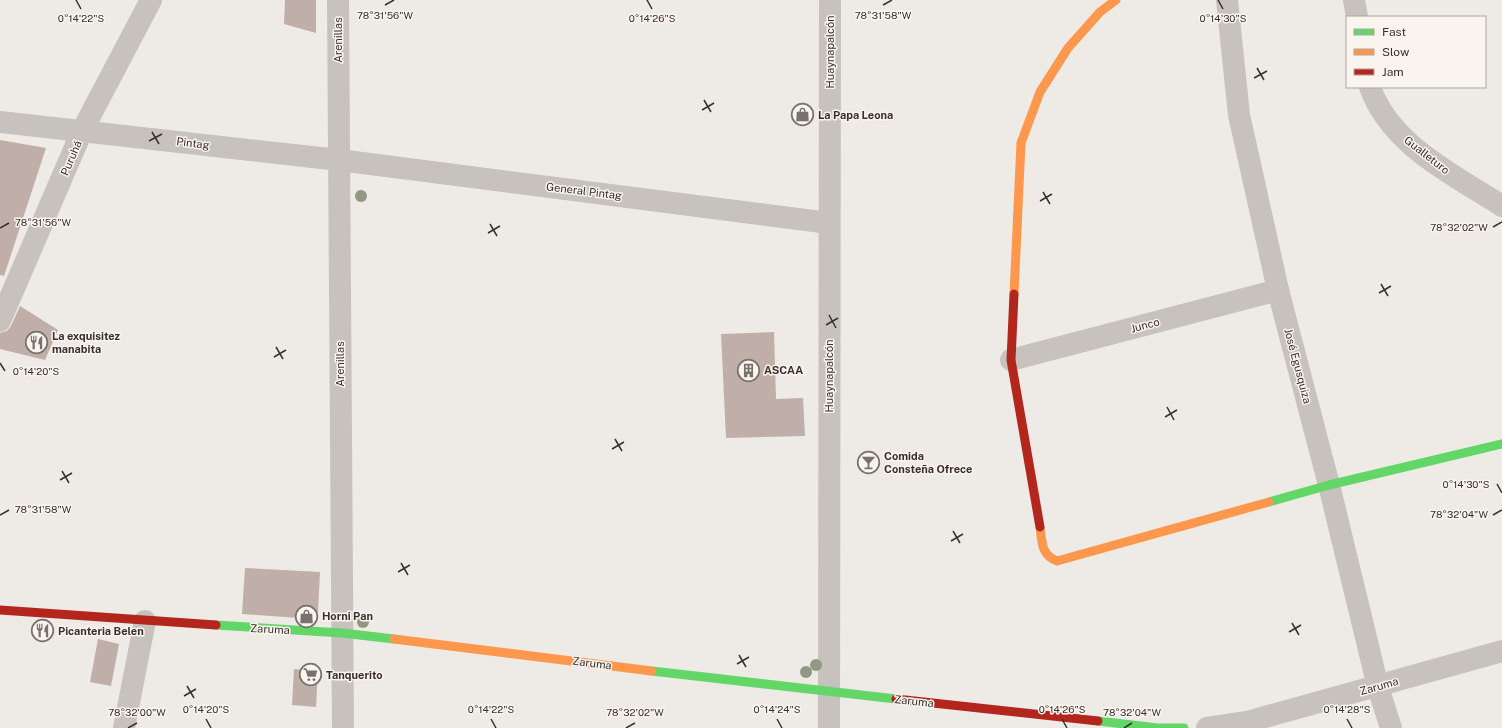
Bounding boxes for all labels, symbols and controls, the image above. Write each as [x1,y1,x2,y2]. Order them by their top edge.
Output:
text: 78°31'56"W [357,9,414,21]
text: 78°31'58"W [855,9,912,21]
text: 0°14'22"S [58,12,105,24]
text: 0°14'26"S [629,12,676,24]
text: 0°14'30"S [1200,12,1247,24]
street label: Huaynapalcón [824,15,836,89]
legend [1346,16,1486,88]
street label: Arenillas [332,17,344,63]
text: Fast [1382,25,1407,39]
text: Slow [1382,45,1410,59]
text: Jam [1382,65,1404,79]
shop icon: La Papa Leona [789,102,815,128]
place label: La Papa Leona [818,109,893,121]
street label: Gualleturo [1402,134,1452,176]
street label: Pintag [176,135,210,151]
street label: Puruhá [58,139,84,177]
street label: General Pintag [545,180,623,202]
text: 78°31'56"W [15,216,72,228]
text: 78°32'02"W [1430,221,1488,233]
street label: Junco [1129,315,1161,335]
street label: José Egusquiza [1282,327,1314,405]
restaurant icon: La exquisitez manabita [24,329,50,355]
place label: La exquisitez manabita [52,330,120,355]
street label: Huaynapalcón [823,339,835,413]
street label: Arenillas [334,341,346,387]
building icon: ASCAA [736,357,762,383]
place label: ASCAA [764,364,803,376]
text: 0°14'20"S [13,365,60,377]
bar icon: Comida Consteña Ofrece [855,449,881,475]
place label: Comida Consteña Ofrece [884,450,972,475]
text: 0°14'30"S [1443,478,1490,490]
text: 78°31'58"W [15,503,72,515]
text: 78°32'04"W [1430,508,1488,520]
shop icon: Horni Pan [294,603,320,629]
place label: Horni Pan [322,610,373,622]
restaurant icon: Picanteria Belen [29,618,55,644]
street label: Zaruma [250,622,290,636]
place label: Picanteria Belen [58,625,144,637]
street label: Zaruma [572,655,612,671]
supermarket icon: Tanquerito [298,662,324,688]
place label: Tanquerito [326,669,383,681]
street label: Zaruma [1358,675,1400,697]
street label: Zaruma [894,693,934,709]
text: 0°14'20"S [183,703,230,715]
text: 0°14'22"S [468,703,515,715]
text: 0°14'24"S [754,703,801,715]
text: 0°14'26"S [1039,703,1086,715]
text: 0°14'28"S [1324,703,1371,715]
text: 78°32'00"W [108,706,166,718]
text: 78°32'02"W [606,706,664,718]
text: 78°32'04"W [1103,706,1161,718]

